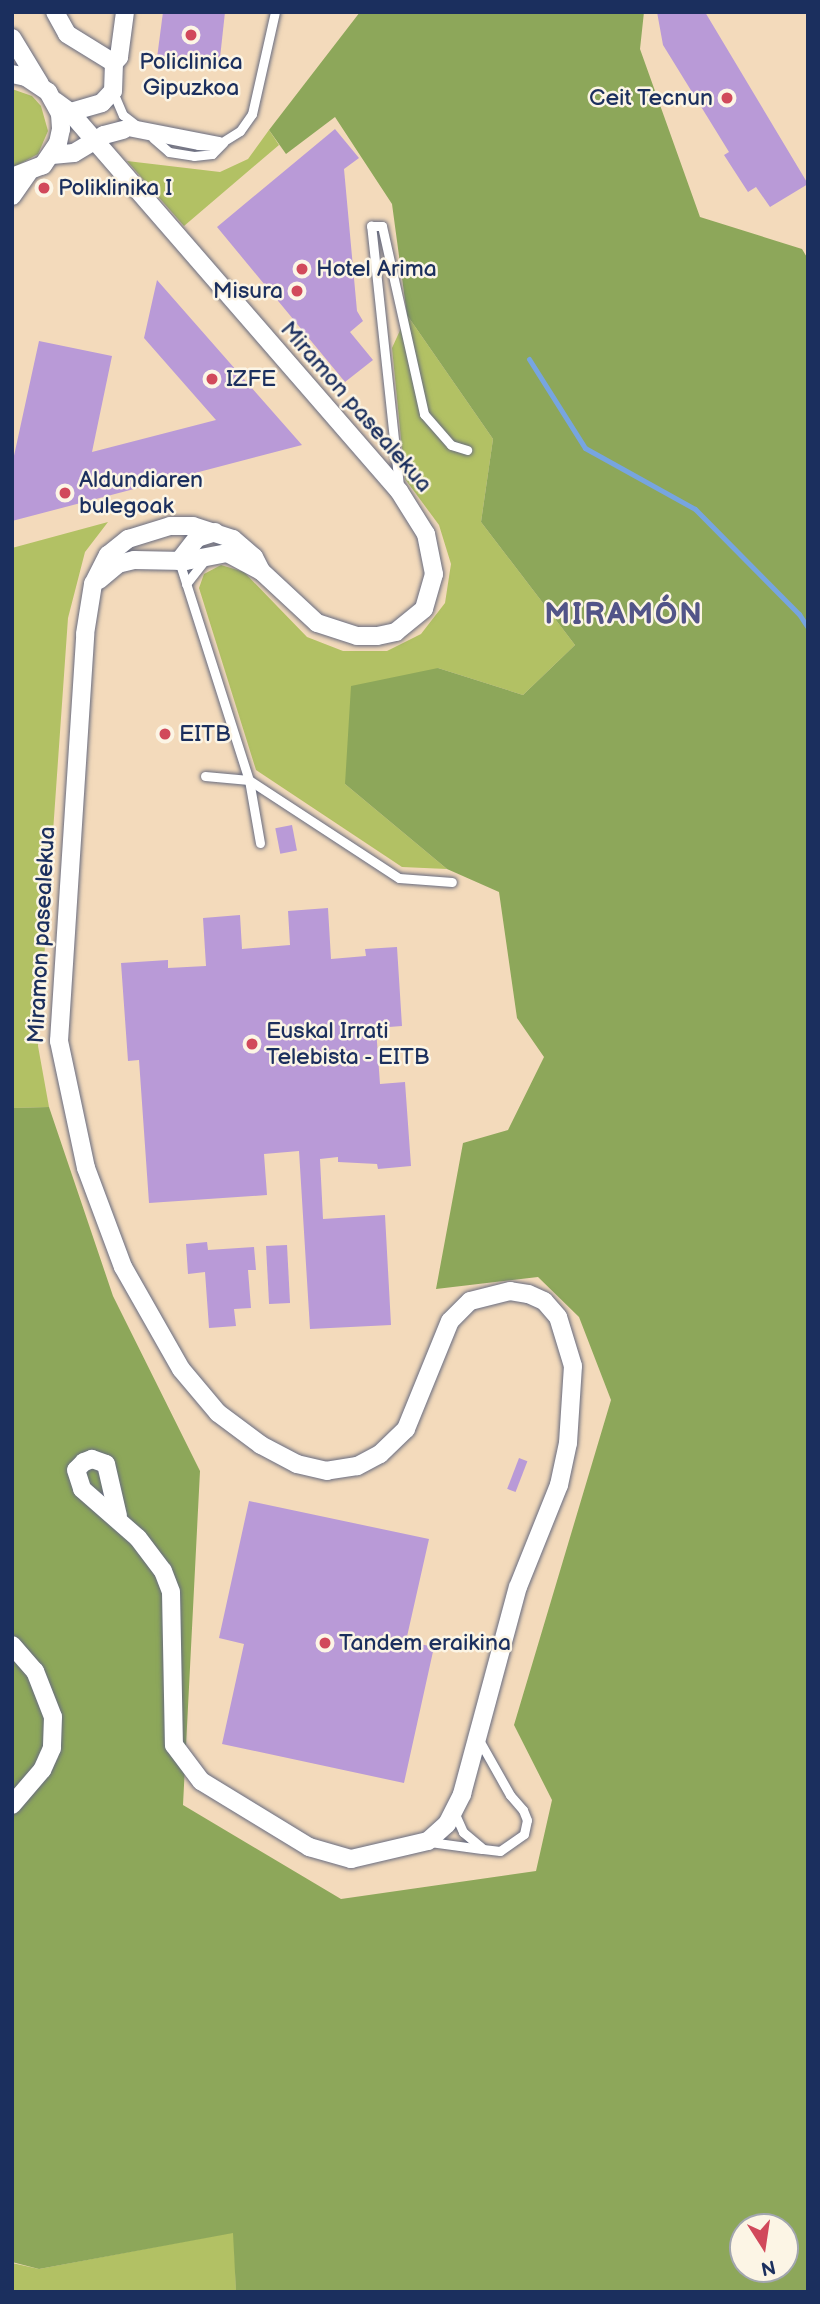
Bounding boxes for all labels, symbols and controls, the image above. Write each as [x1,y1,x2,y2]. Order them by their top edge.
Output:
marker: Policlinica Gipuzkoa [181,25,201,45]
place label: Policlinica Gipuzkoa [139,48,243,102]
place label: Ceit Tecnun [588,84,713,112]
marker: Ceit Tecnun [719,90,735,106]
place label: Poliklinika I [58,174,172,202]
marker: Poliklinika I [36,180,52,196]
place label: Hotel Arima [316,255,437,283]
marker: Hotel Arima [294,261,310,277]
place label: Misura [213,277,283,305]
marker: Misura [289,283,305,299]
street label: Miramon pasealekua [274,316,438,498]
place label: IZFE [226,365,276,393]
marker: IZFE [204,371,220,387]
place label: Aldundiaren bulegoak [79,466,203,520]
marker: Aldundiaren bulegoak [57,485,73,501]
district label: MIRAMÓN [545,597,703,633]
place label: EITB [179,720,231,748]
marker: EITB [157,726,173,742]
street label: Miramon pasealekua [23,826,61,1044]
place label: Euskal Irrati Telebista - EITB [266,1017,431,1071]
marker: Euskal Irrati Telebista - EITB [244,1036,260,1052]
place label: Tandem eraikina [339,1629,511,1657]
marker: Tandem eraikina [317,1635,333,1651]
north arrow [729,2213,799,2283]
text: N [759,2254,777,2280]

